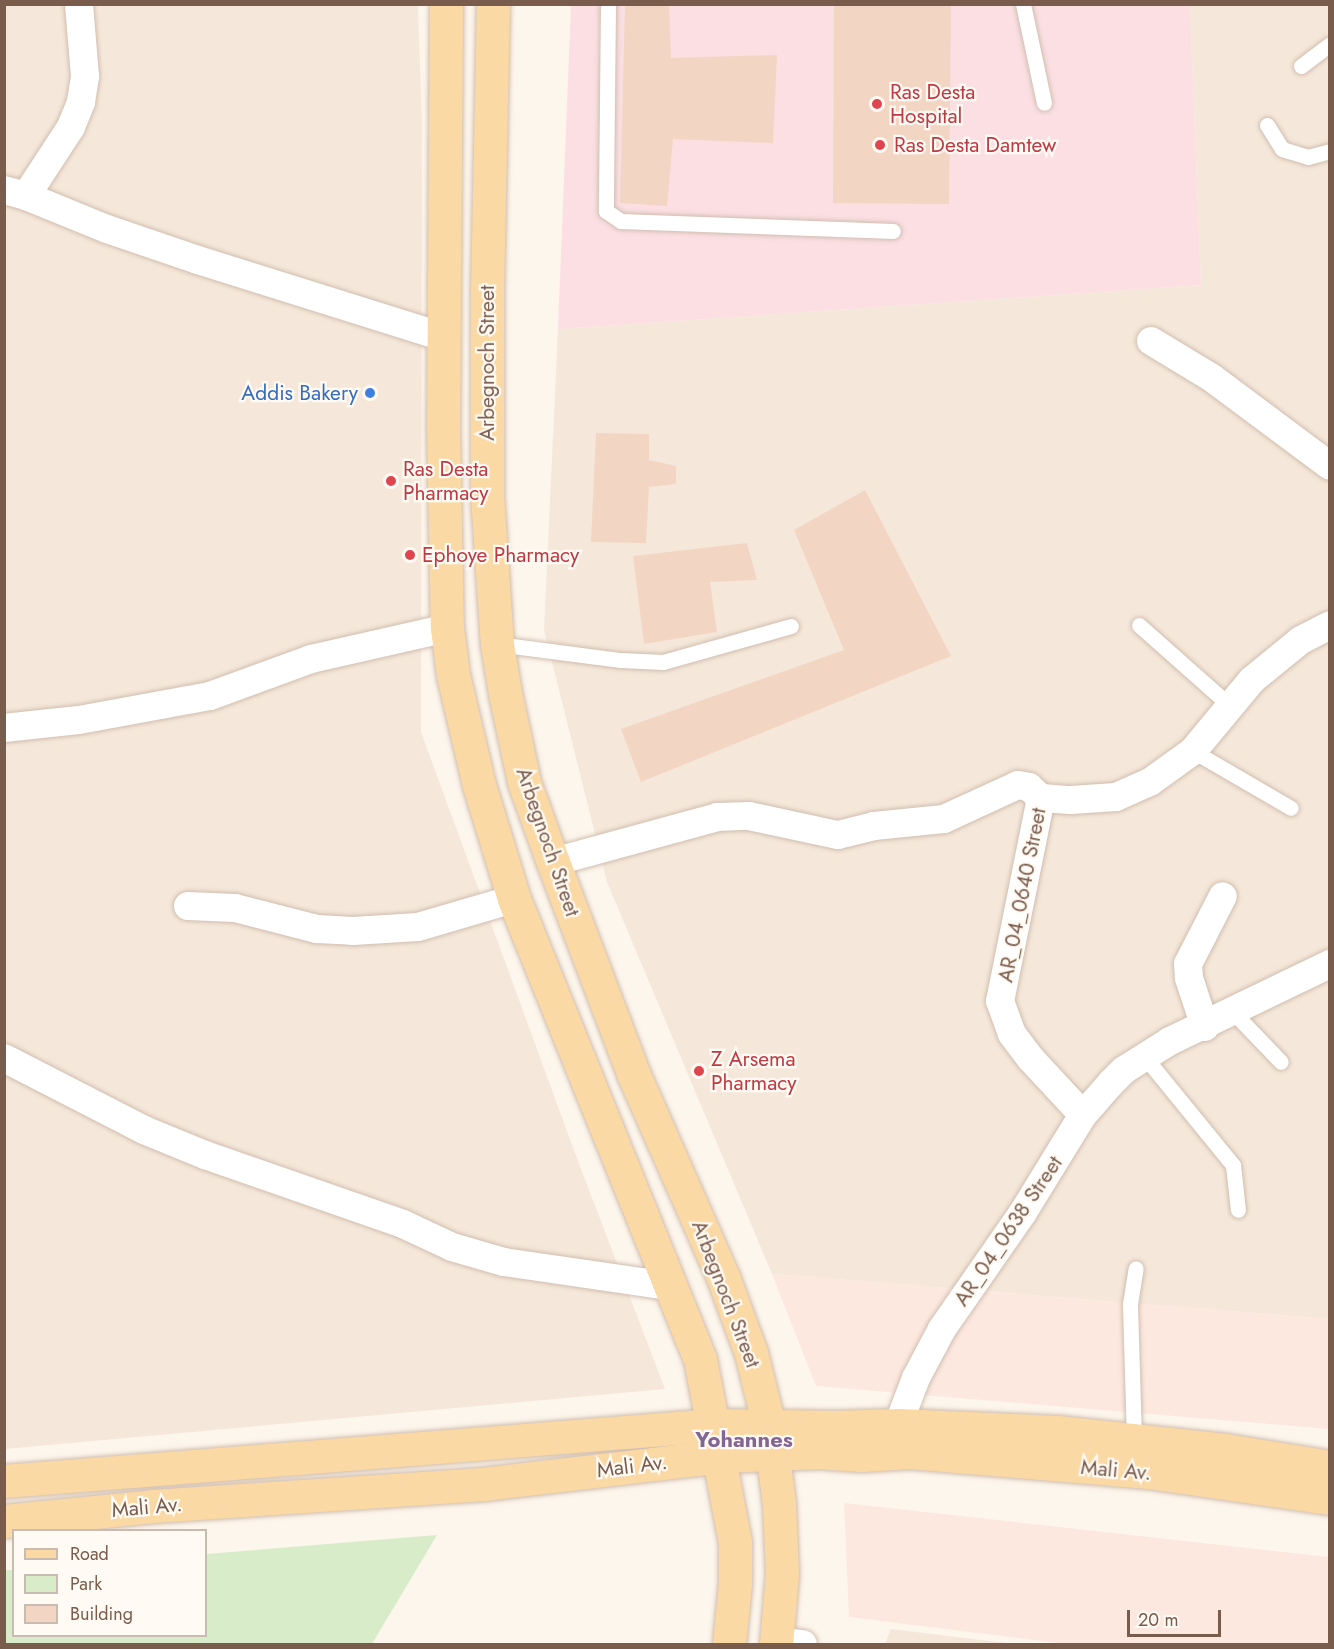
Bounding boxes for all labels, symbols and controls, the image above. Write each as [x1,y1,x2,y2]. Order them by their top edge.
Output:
place label: Ras Desta Hospital [890,79,975,129]
marker: Ras Desta Hospital [868,95,886,113]
place label: Ras Desta Damtew [894,132,1056,158]
marker: Ras Desta Damtew [871,136,889,154]
street label: Arbegnoch Street [474,285,500,441]
place label: Addis Bakery [241,380,358,406]
marker: Addis Bakery [363,386,377,400]
place label: Ras Desta Pharmacy [403,456,489,506]
marker: Ras Desta Pharmacy [384,474,398,488]
place label: Ephoye Pharmacy [422,542,579,568]
marker: Ephoye Pharmacy [403,548,417,562]
street label: Arbegnoch Street [511,764,585,920]
street label: AR_04_0640 Street [993,806,1051,984]
place label: Z Arsema Pharmacy [711,1046,797,1096]
marker: Z Arsema Pharmacy [692,1064,706,1078]
street label: AR_04_0638 Street [948,1151,1068,1311]
street label: Arbegnoch Street [686,1217,766,1371]
district label: Yohannes [695,1427,793,1453]
street label: Mali Av. [595,1449,669,1483]
street label: Mali Av. [1080,1454,1152,1486]
street label: Mali Av. [111,1491,183,1523]
legend [12,1529,207,1637]
text: Road [70,1541,109,1567]
text: Park [70,1571,102,1597]
scale bar [1130,1598,1224,1636]
text: Building [70,1601,133,1627]
text: 20 m [1138,1607,1178,1633]

